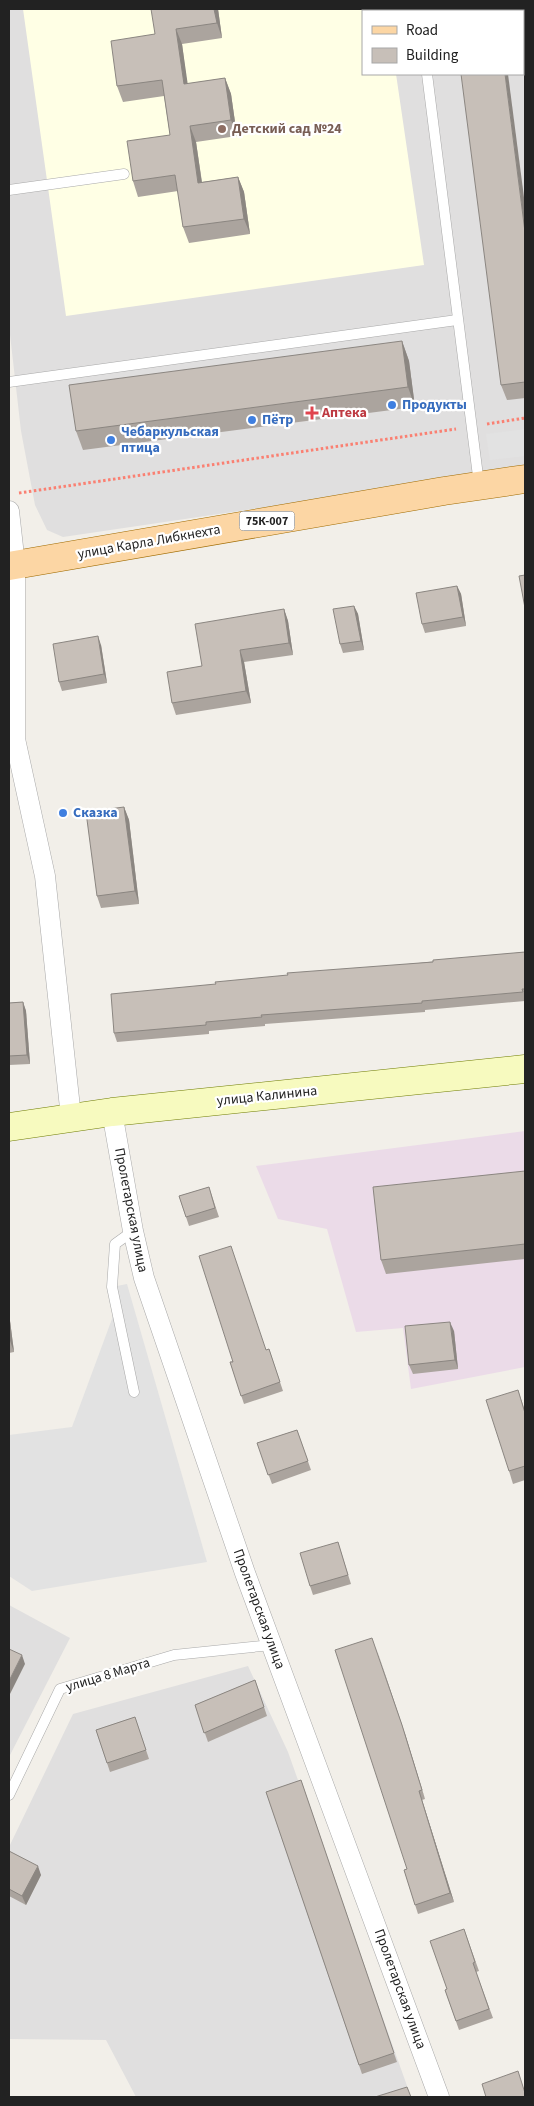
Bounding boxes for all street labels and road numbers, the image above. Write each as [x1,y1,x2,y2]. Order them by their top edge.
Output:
road number: 75К-007 [240,512,294,530]
street label: улица Карла Либкнехта [76,520,222,564]
street label: улица Калинина [216,1081,318,1111]
street label: Пролетарская улица [109,1146,153,1274]
street label: Пролетарская улица [228,1546,290,1672]
street label: улица 8 Марта [63,1653,153,1697]
street label: Пролетарская улица [369,1926,431,2052]

